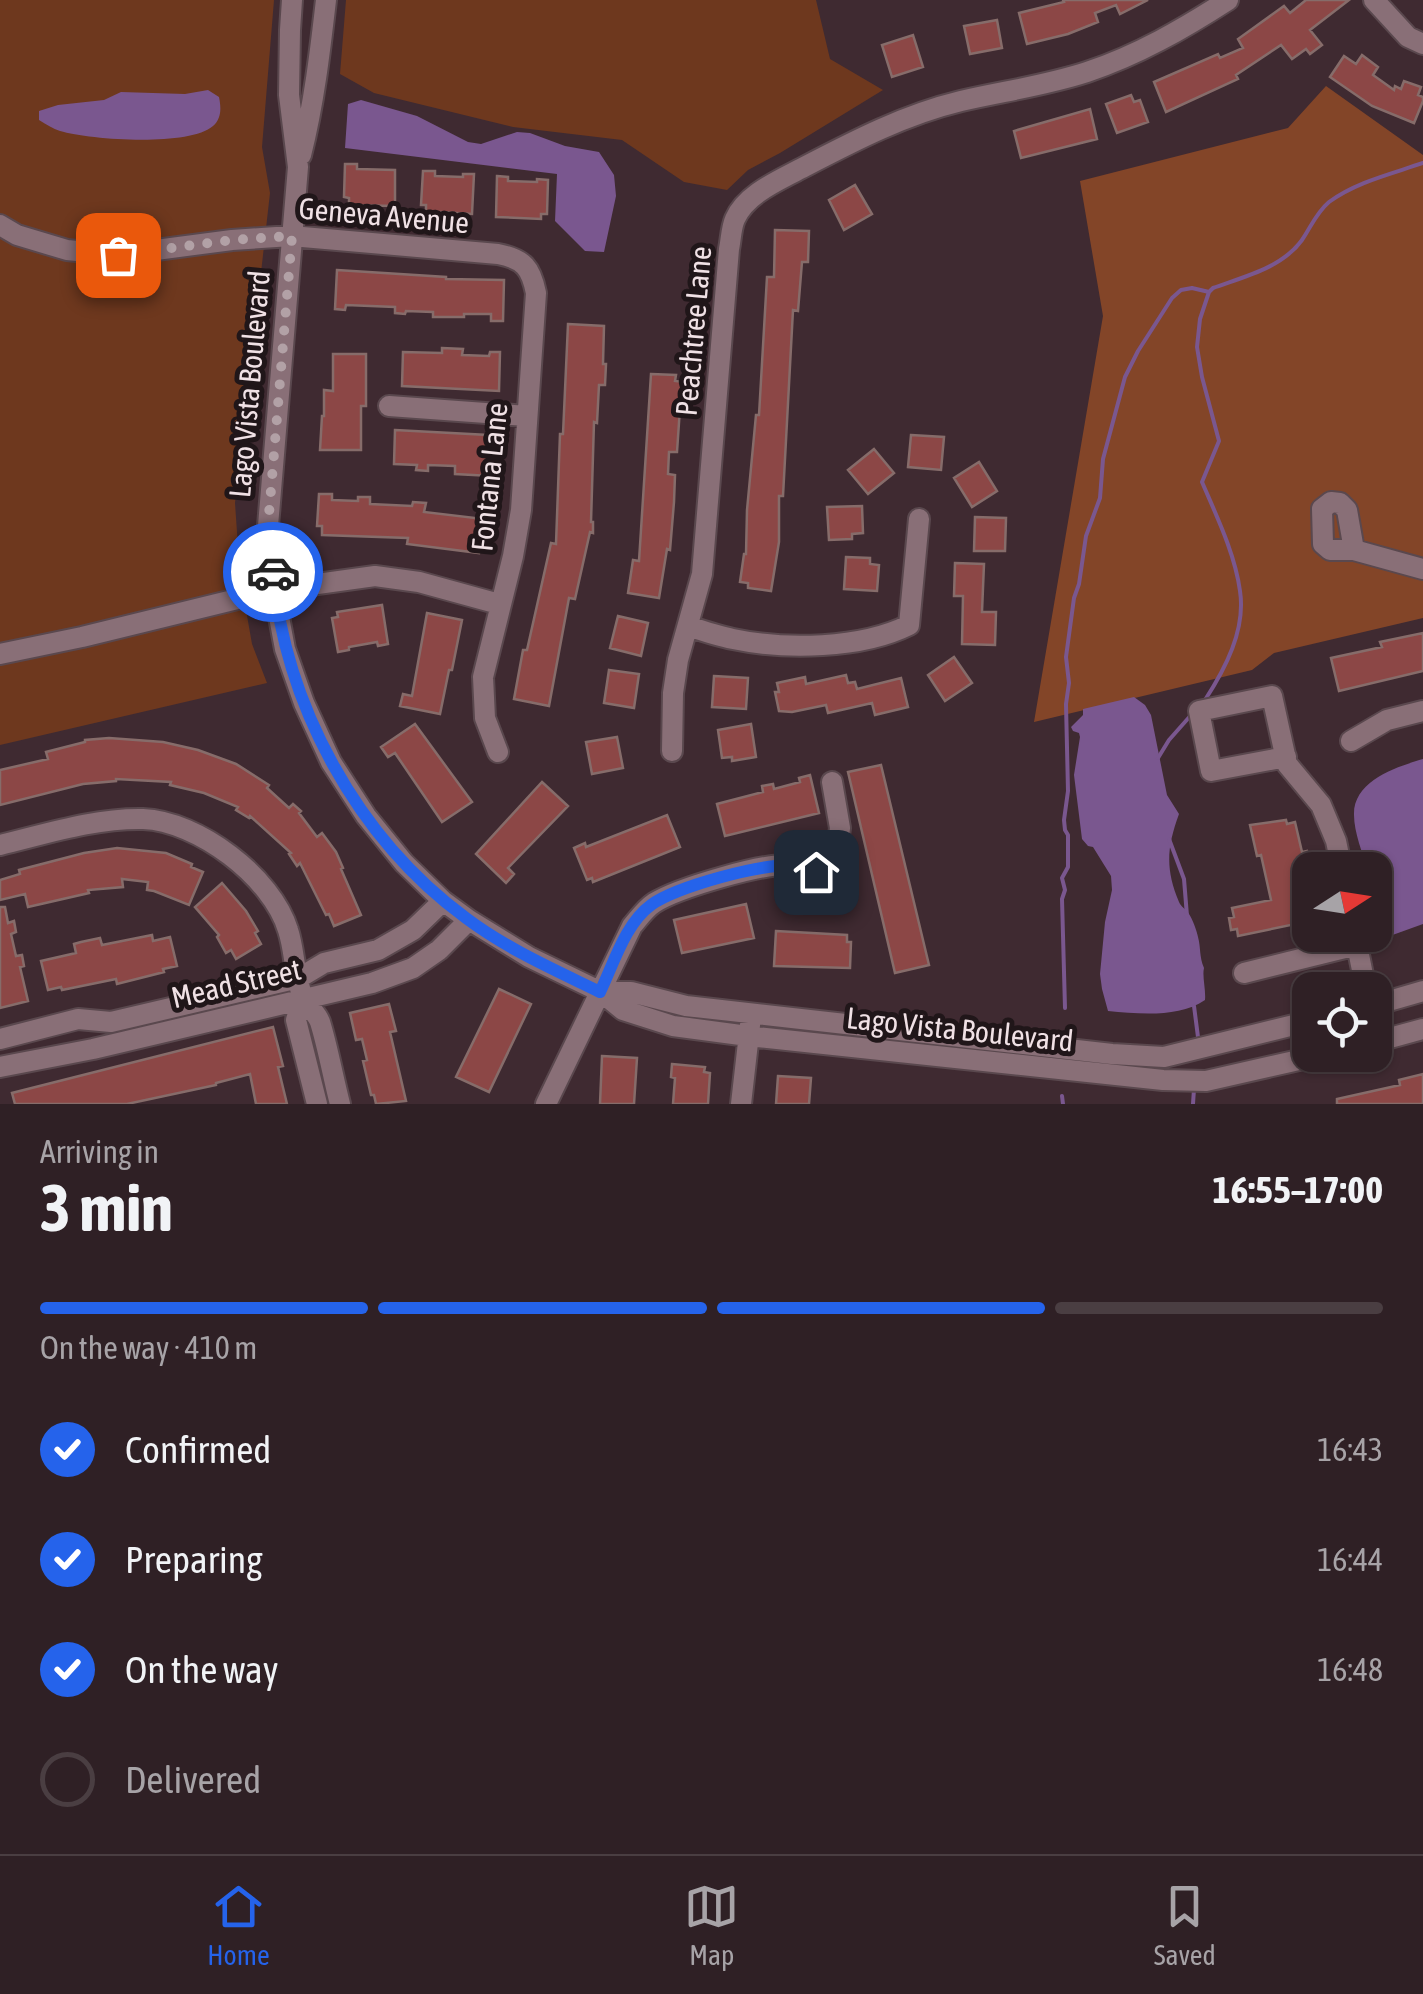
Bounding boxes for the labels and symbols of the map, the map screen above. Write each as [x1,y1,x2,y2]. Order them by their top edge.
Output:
street label: Geneva Avenue [298,191,470,239]
pin [76,213,161,298]
street label: Peachtree Lane [669,245,717,417]
street label: Lago Vista Boulevard [222,269,276,499]
street label: Fontana Lane [464,401,514,553]
courier [223,522,323,622]
pin [774,830,859,915]
north arrow [1292,852,1392,952]
street label: Mead Street [168,952,304,1014]
street label: Lago Vista Boulevard [845,1000,1075,1058]

